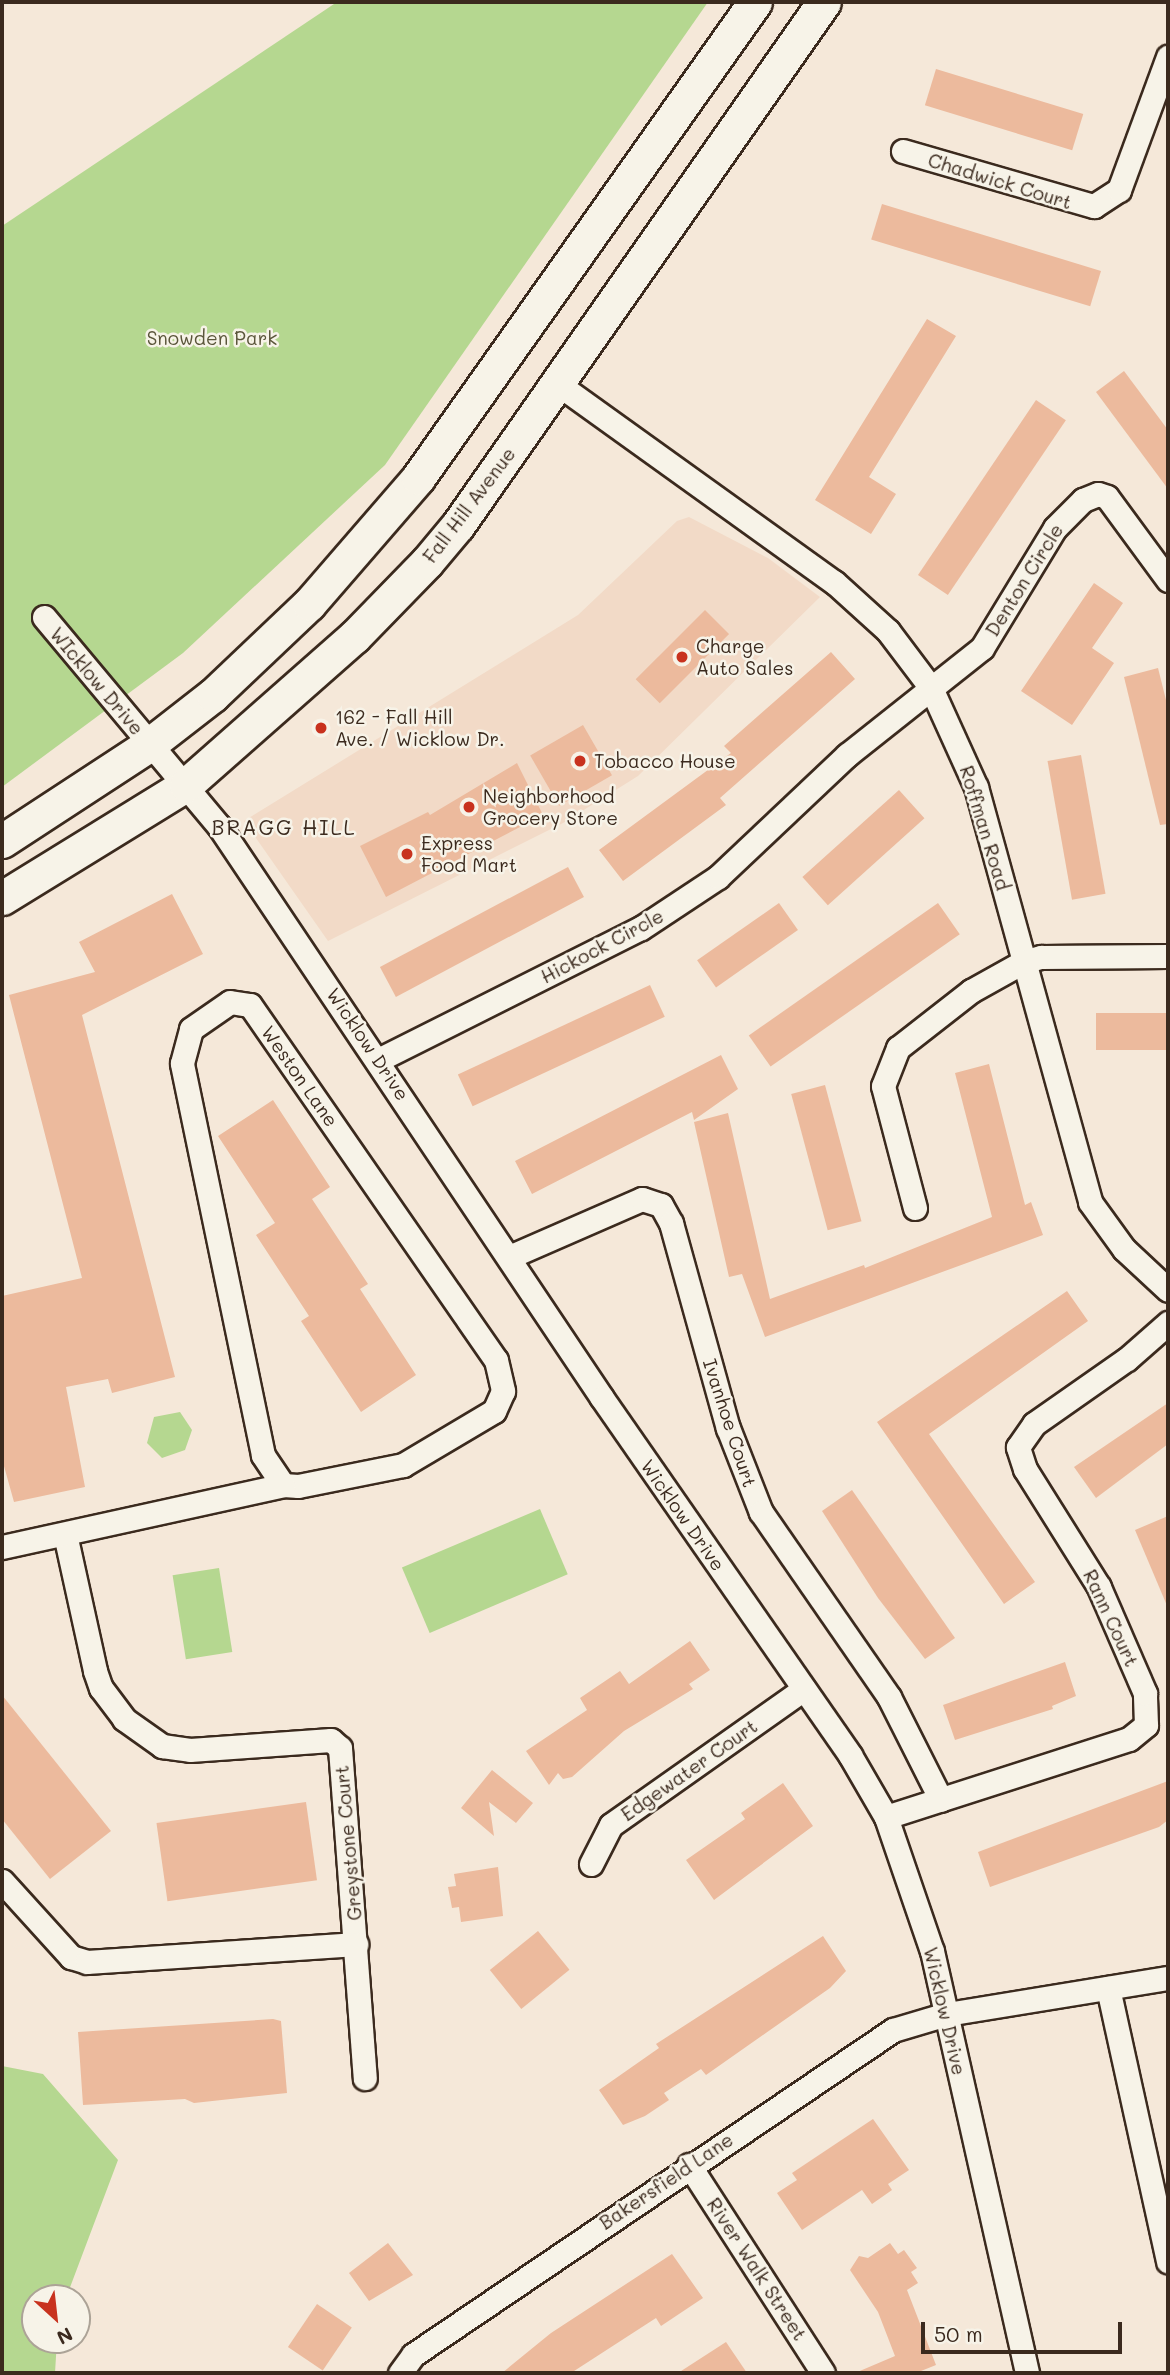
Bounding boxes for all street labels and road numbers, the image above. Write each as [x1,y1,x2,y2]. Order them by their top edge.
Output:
street label: Chadwick Court [925,148,1075,214]
street label: Fall Hill Avenue [418,443,520,567]
street label: Denton Circle [980,520,1068,640]
street label: WIcklow Drive [45,623,149,739]
street label: Roffman Road [955,763,1015,893]
street label: Hickock Circle [537,904,667,988]
street label: Wicklow Drive [322,983,414,1105]
street label: Weston Lane [257,1021,343,1131]
street label: Ivanhoe Court [699,1356,761,1490]
street label: Wicklow Drive [636,1455,730,1575]
street label: Rann Court [1079,1566,1143,1670]
street label: Edgewater Court [616,1714,762,1826]
street label: Greystone Court [330,1764,366,1922]
street label: Wicklow Drive [919,1945,971,2077]
street label: Bakersfield Lane [595,2128,737,2234]
street label: River Walk Street [702,2193,812,2345]

